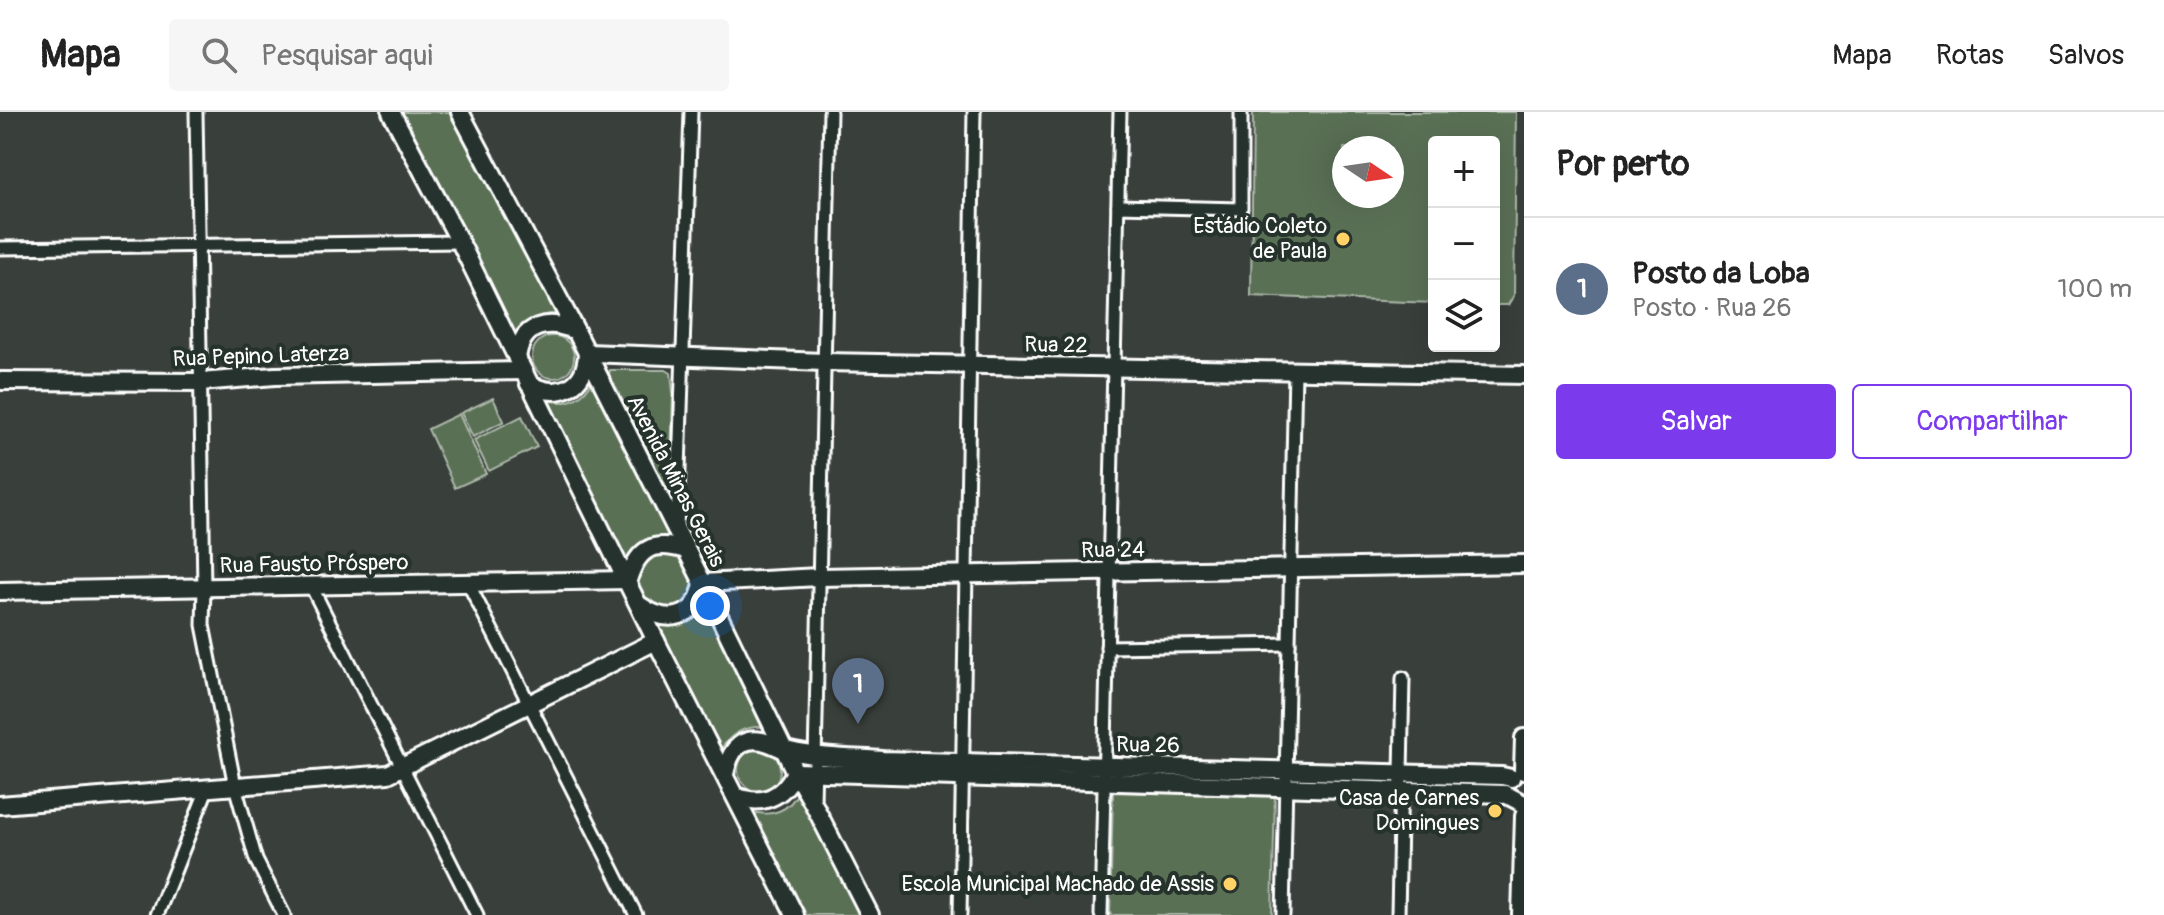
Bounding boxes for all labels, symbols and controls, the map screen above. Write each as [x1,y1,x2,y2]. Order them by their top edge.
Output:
search box [169,19,729,91]
text: Mapa [40,31,121,79]
icon: search [197,33,241,77]
text: Pesquisar aqui [261,37,433,74]
text: Mapa [1832,38,1892,73]
text: Rotas [1936,38,2004,73]
text: Salvos [2048,38,2124,73]
north arrow [1332,136,1404,208]
map controls [1428,136,1500,352]
button: + [1428,136,1500,208]
text: Por perto [1556,143,1689,186]
button: − [1428,208,1500,280]
place label: Estádio Coleto de Paula [1193,212,1327,265]
marker: Estádio Coleto de Paula [1334,230,1352,248]
text: Posto da Loba [1632,255,1810,292]
text: 1 [1577,273,1587,305]
text: 100 m [2058,273,2132,305]
button: layers [1428,280,1500,352]
text: Posto · Rua 26 [1632,292,1792,324]
street label: Rua 22 [1024,330,1088,360]
street label: Rua Pepino Laterza [172,339,350,373]
button: Salvar [1556,384,1836,459]
button: Compartilhar [1852,384,2132,459]
street label: Avenida Minas Gerais [621,390,732,572]
street label: Rua 24 [1081,535,1145,565]
street label: Rua Fausto Próspero [219,548,409,580]
your location [690,586,730,626]
pin: 1 [832,658,884,724]
street label: Rua 26 [1116,730,1180,760]
place label: Casa de Carnes Domingues [1339,784,1479,837]
marker: Casa de Carnes Domingues [1486,802,1504,820]
place label: Escola Municipal Machado de Assis [901,870,1214,898]
marker: Escola Municipal Machado de Assis [1221,875,1239,893]

